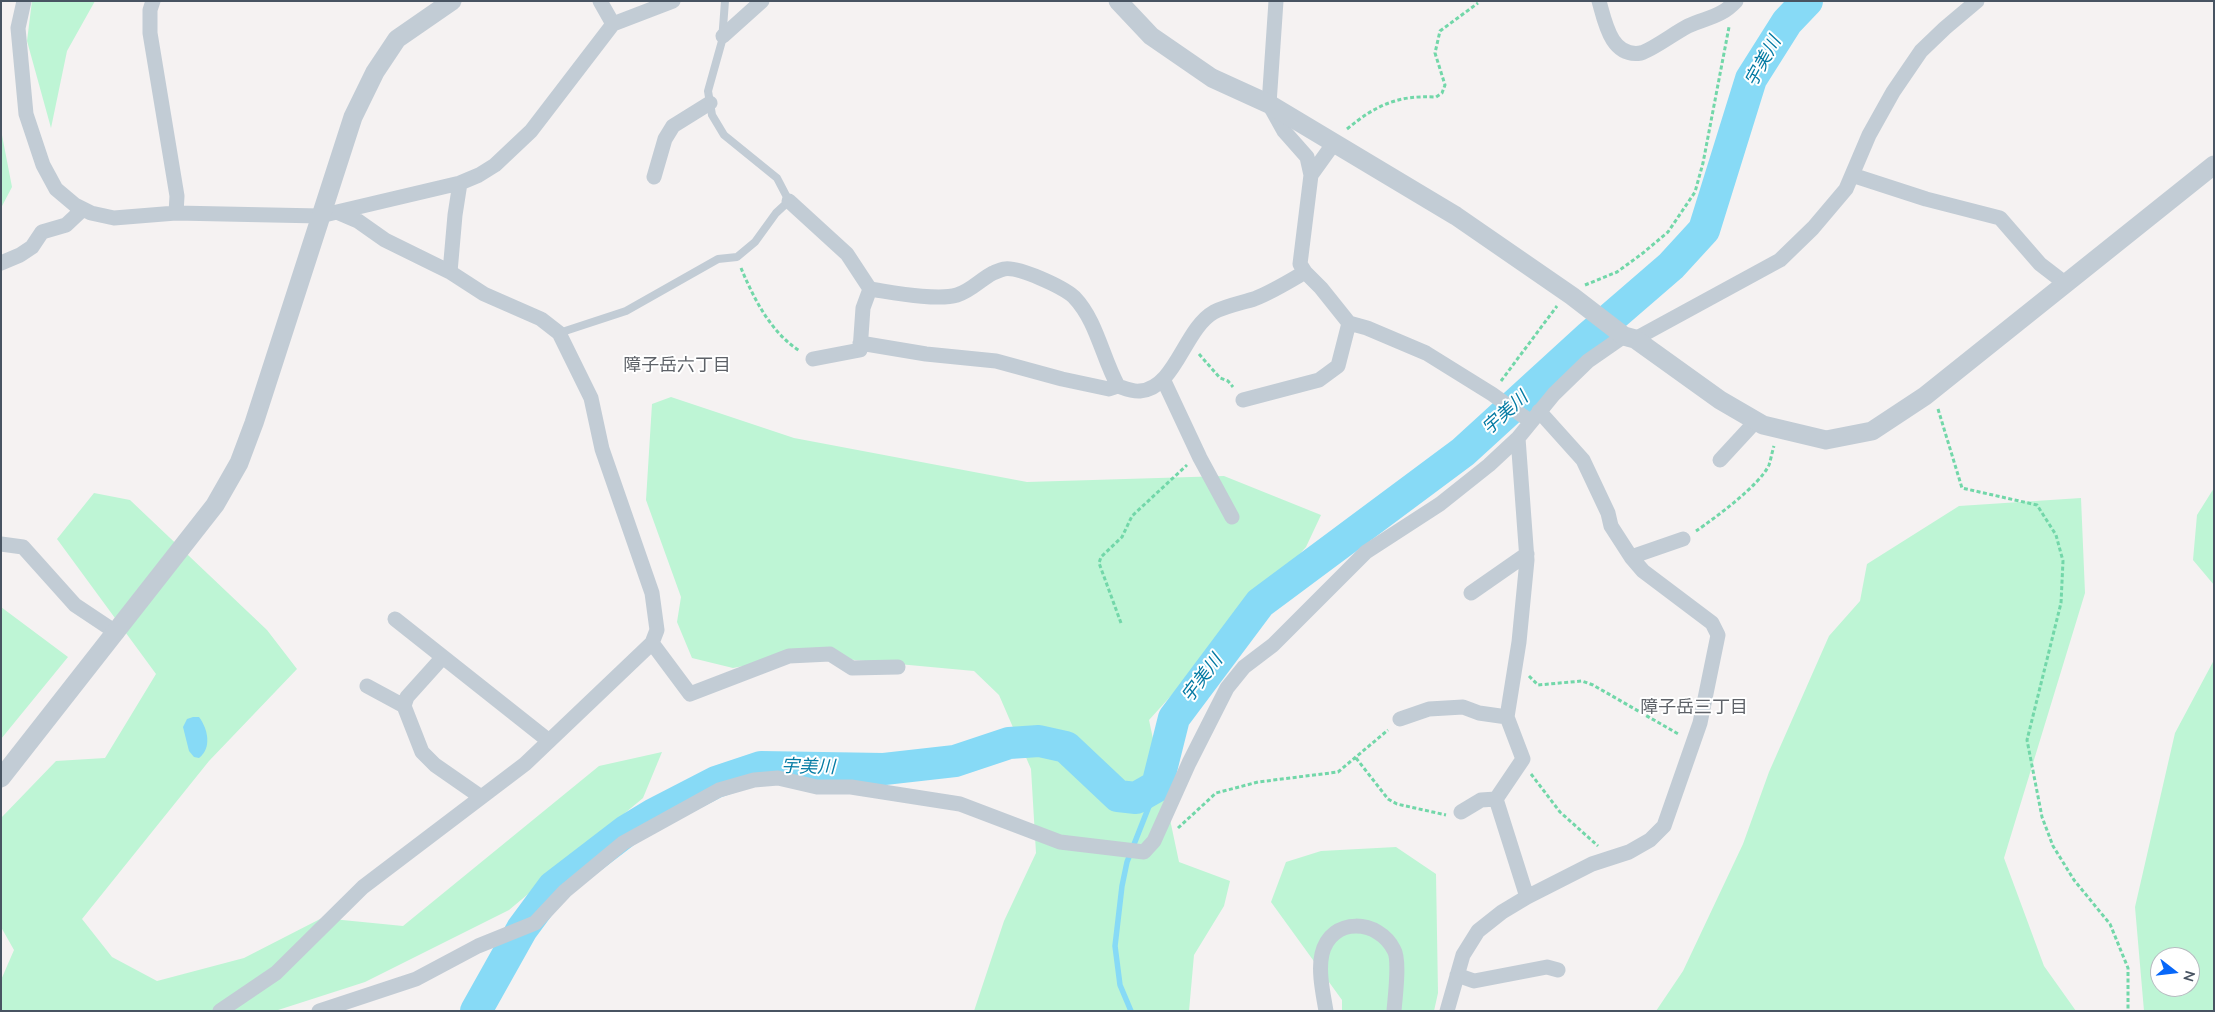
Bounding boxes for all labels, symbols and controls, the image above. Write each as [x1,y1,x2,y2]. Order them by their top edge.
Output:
water label: 宇美川 [1741,33,1787,91]
district label: 障子岳六丁目 [623,356,731,378]
water label: 宇美川 [1479,388,1533,440]
water label: 宇美川 [1178,651,1228,707]
district label: 障子岳三丁目 [1640,698,1748,720]
water label: 宇美川 [781,757,835,779]
north arrow [2150,947,2200,997]
text: N [2178,968,2200,984]

